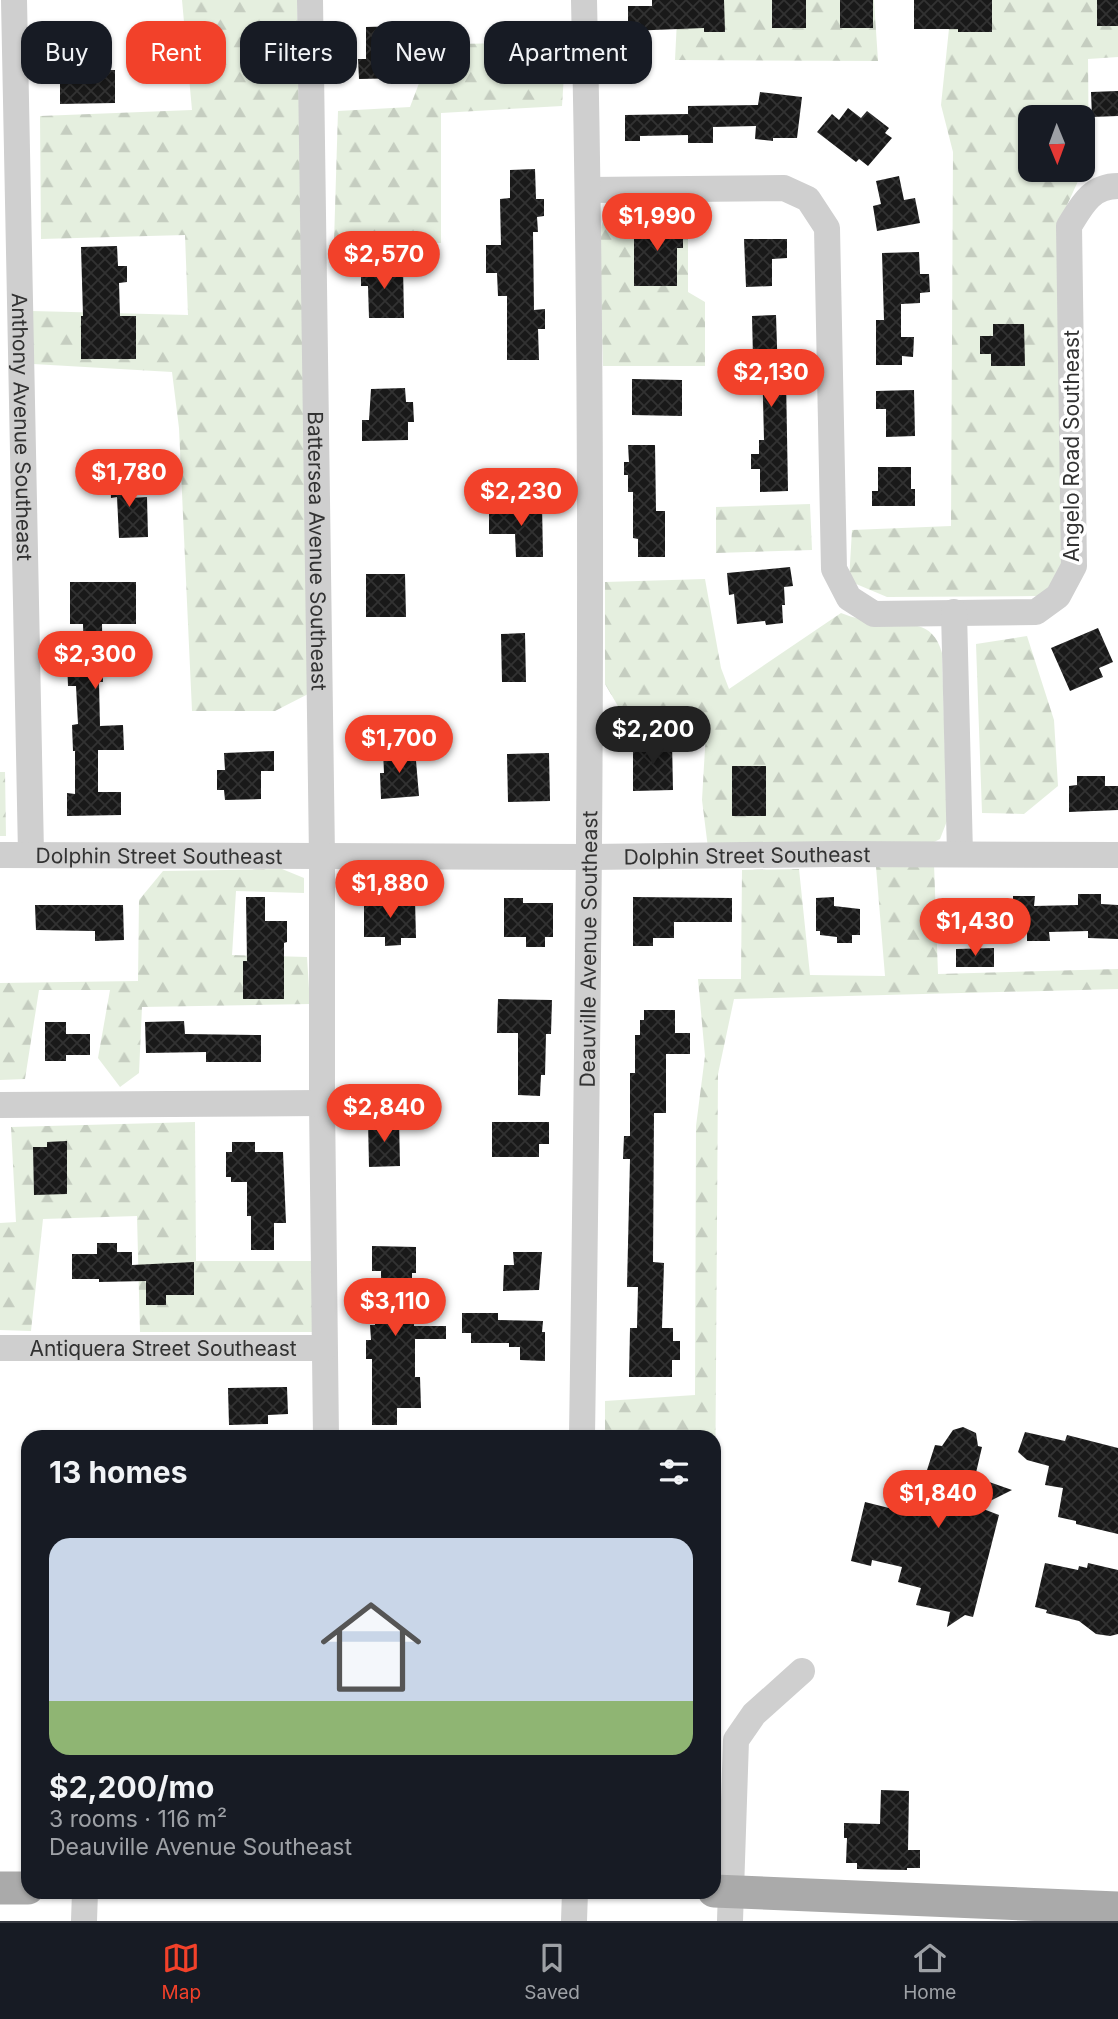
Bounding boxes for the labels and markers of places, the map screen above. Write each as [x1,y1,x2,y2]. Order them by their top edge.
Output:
pin: $1,990 [600,194,714,253]
pin: $2,570 [327,232,441,291]
pin: $2,130 [714,350,828,409]
pin: $1,780 [72,449,186,509]
pin: $2,230 [464,468,578,528]
pin: $2,300 [38,632,152,691]
pin: $2,200 [596,706,710,766]
pin: $1,700 [342,716,456,775]
pin: $1,880 [333,860,447,920]
pin: $1,430 [918,898,1032,958]
pin: $2,840 [327,1084,441,1144]
pin: $3,110 [338,1278,452,1338]
pin: $1,840 [881,1470,995,1530]

